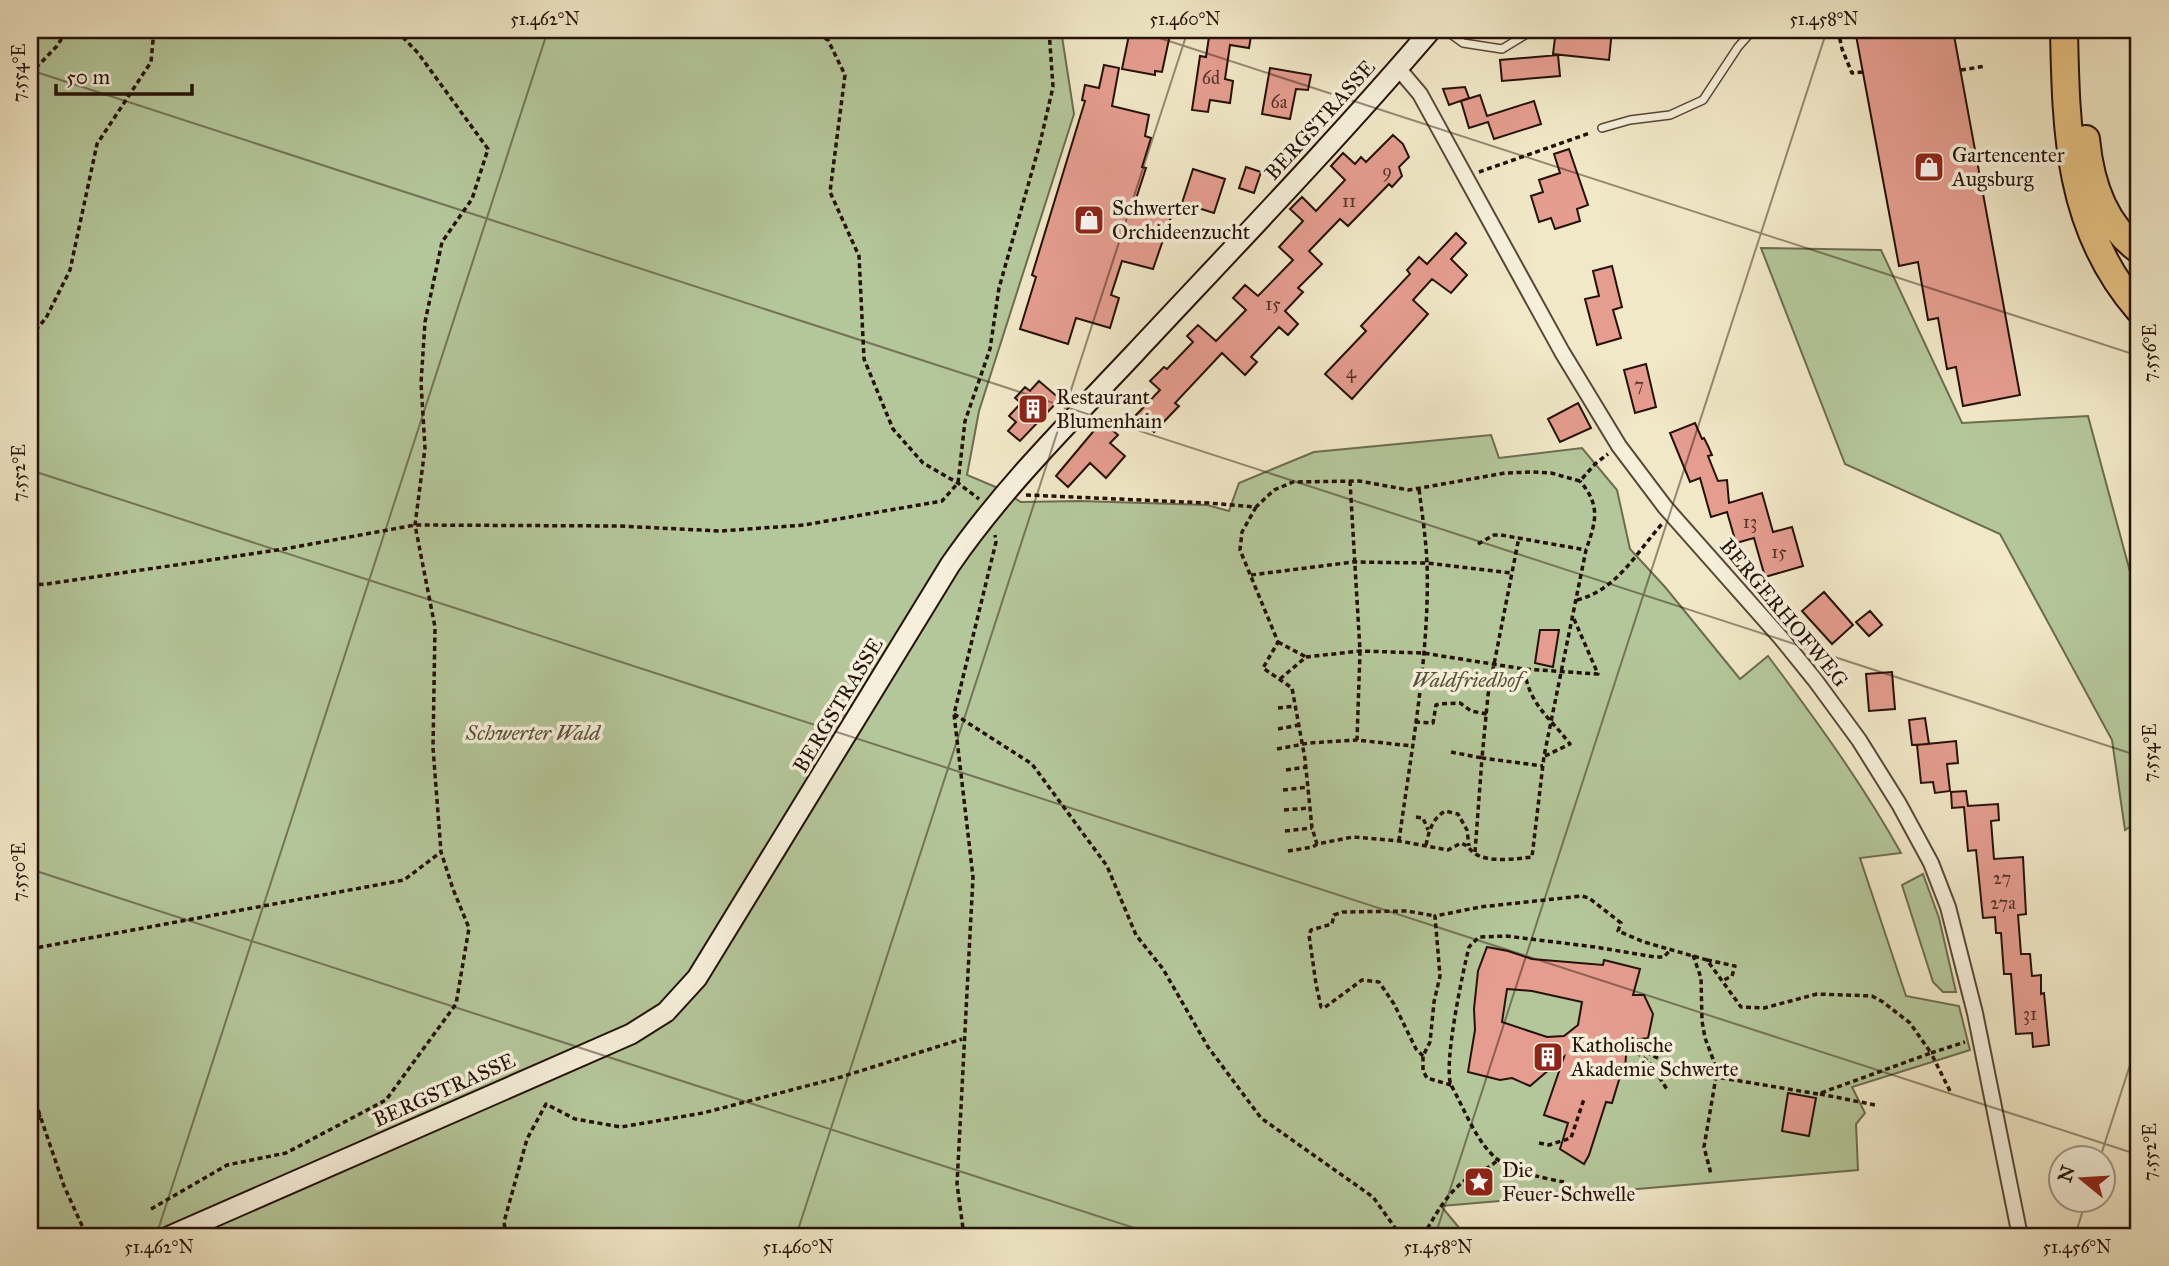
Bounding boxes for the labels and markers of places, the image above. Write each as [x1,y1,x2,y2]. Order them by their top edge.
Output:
place label: Gartencenter Augsburg [1951,142,2065,192]
shop icon: Gartencenter Augsburg [1912,150,1946,184]
place label: Schwerter Orchideenzucht [1112,195,1251,245]
shop icon: Schwerter Orchideenzucht [1072,203,1106,237]
place label: Restaurant Blumenhain [1056,384,1162,434]
building icon: Restaurant Blumenhain [1016,392,1050,426]
place label: Katholische Akademie Schwerte [1570,1032,1739,1082]
building icon: Katholische Akademie Schwerte [1531,1040,1565,1074]
place label: Die Feuer-Schwelle [1502,1157,1635,1207]
place icon: Die Feuer-Schwelle [1462,1165,1496,1199]

